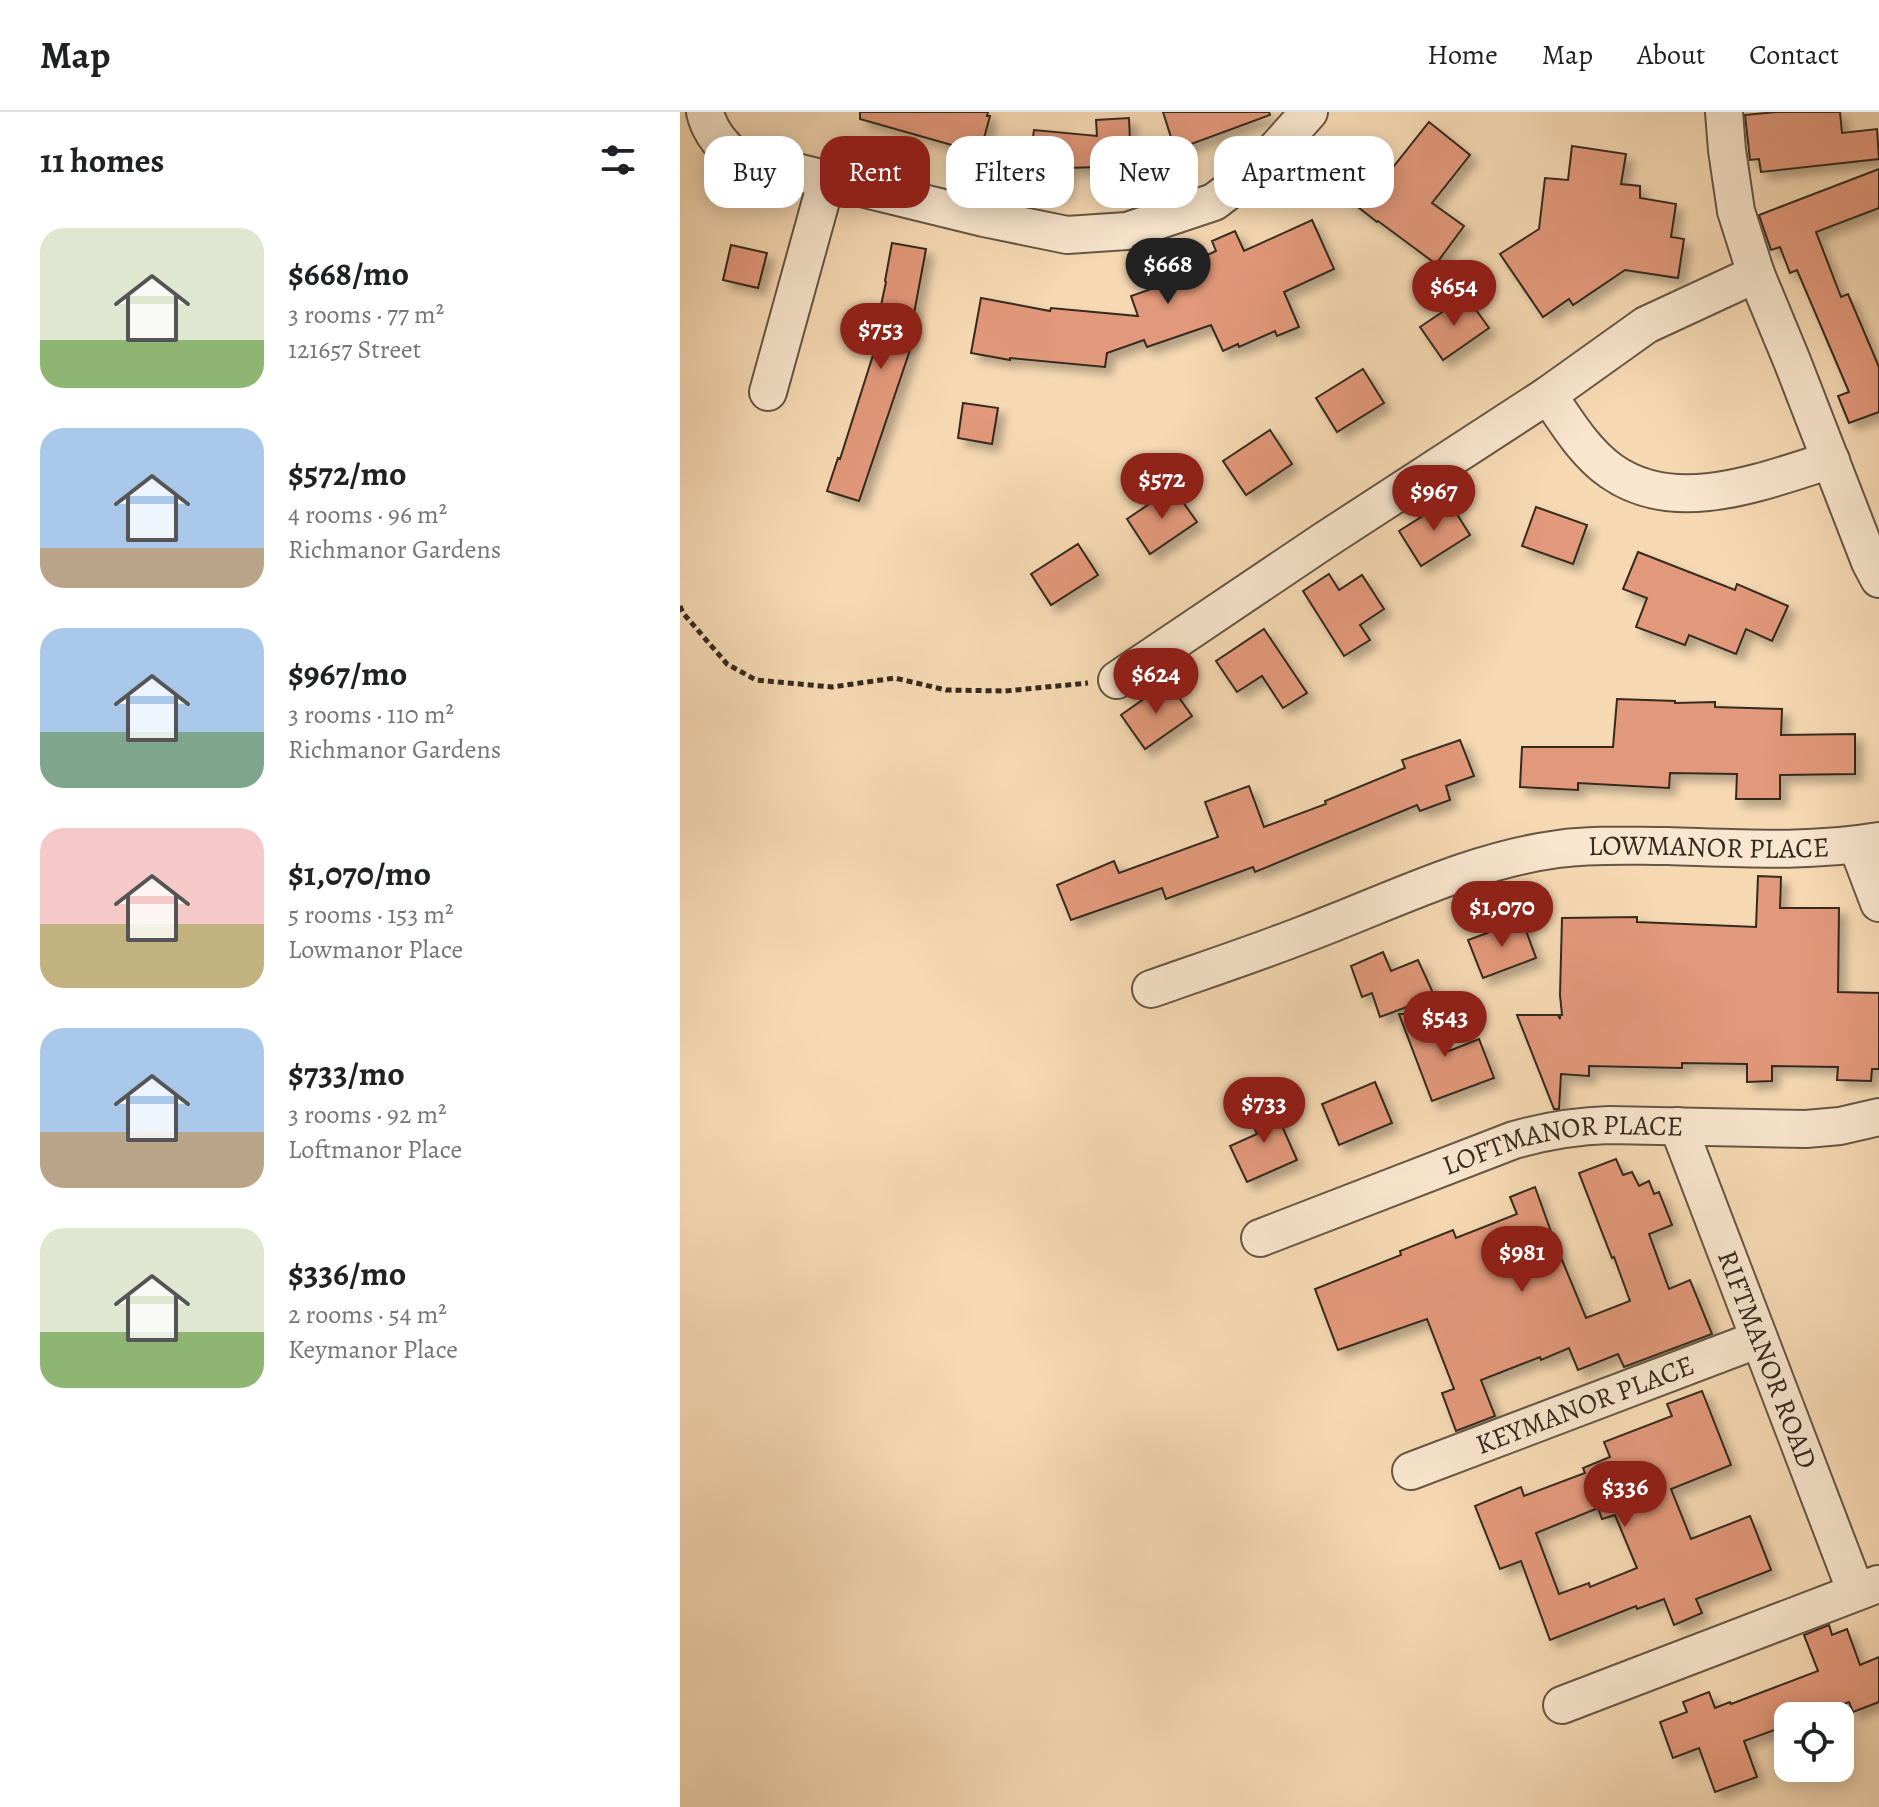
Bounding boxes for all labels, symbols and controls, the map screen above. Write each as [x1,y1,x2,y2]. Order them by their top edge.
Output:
text: Map [40,29,110,81]
text: Home [1427,36,1498,74]
text: Map [1542,36,1593,74]
text: About [1637,36,1705,74]
text: Contact [1749,36,1839,74]
chip: Buy [704,136,804,208]
chip: Rent [820,136,930,208]
chip: Filters [946,136,1074,208]
chip: New [1090,136,1198,208]
chip: Apartment [1214,136,1394,208]
text: 11 homes [40,137,164,184]
icon: filters [596,138,640,182]
pin: $668 [1121,238,1215,306]
text: $668 [1144,246,1192,281]
text: $668/mo [288,250,409,297]
icon: home [104,260,200,356]
pin: $654 [1407,260,1501,328]
text: $654 [1430,268,1478,303]
text: 3 rooms · 77 m² [288,297,444,332]
pin: $753 [834,303,928,371]
text: $753 [858,311,904,346]
text: 121657 Street [288,332,421,367]
text: $572/mo [288,450,407,497]
pin: $572 [1115,453,1209,521]
icon: home [104,460,200,556]
text: $572 [1139,461,1185,496]
pin: $967 [1387,465,1481,533]
text: $967 [1410,473,1458,508]
text: 4 rooms · 96 m² [288,497,447,532]
text: Richmanor Gardens [288,532,501,567]
pin: $624 [1109,648,1203,716]
text: $967/mo [288,650,407,697]
text: $624 [1131,656,1181,691]
icon: home [104,660,200,756]
text: 3 rooms · 110 m² [288,697,454,732]
text: Richmanor Gardens [288,732,501,767]
street label: LOWMANOR PLACE [1587,827,1830,868]
text: $1,070/mo [288,850,431,897]
icon: home [104,860,200,956]
pin: $1,070 [1437,881,1567,949]
text: $1,070 [1469,889,1535,924]
text: 5 rooms · 153 m² [288,897,454,932]
text: Lowmanor Place [288,932,463,967]
pin: $543 [1398,991,1492,1059]
text: $543 [1422,999,1468,1034]
text: $733/mo [288,1050,405,1097]
icon: home [104,1060,200,1156]
pin: $733 [1217,1077,1311,1145]
text: $733 [1241,1085,1287,1120]
text: 3 rooms · 92 m² [288,1097,447,1132]
street label: LOFTMANOR PLACE [1437,1106,1684,1185]
text: Loftmanor Place [288,1132,462,1167]
pin: $981 [1475,1226,1569,1294]
text: $981 [1499,1234,1545,1269]
street label: RIFTMANOR ROAD [1708,1245,1826,1474]
text: $336/mo [288,1250,406,1297]
icon: home [104,1260,200,1356]
text: 2 rooms · 54 m² [288,1297,447,1332]
text: Keymanor Place [288,1332,458,1367]
street label: KEYMANOR PLACE [1470,1346,1700,1464]
pin: $336 [1578,1461,1672,1529]
text: $336 [1602,1469,1648,1504]
map controls [1774,1702,1854,1782]
button: locate [1774,1702,1854,1782]

